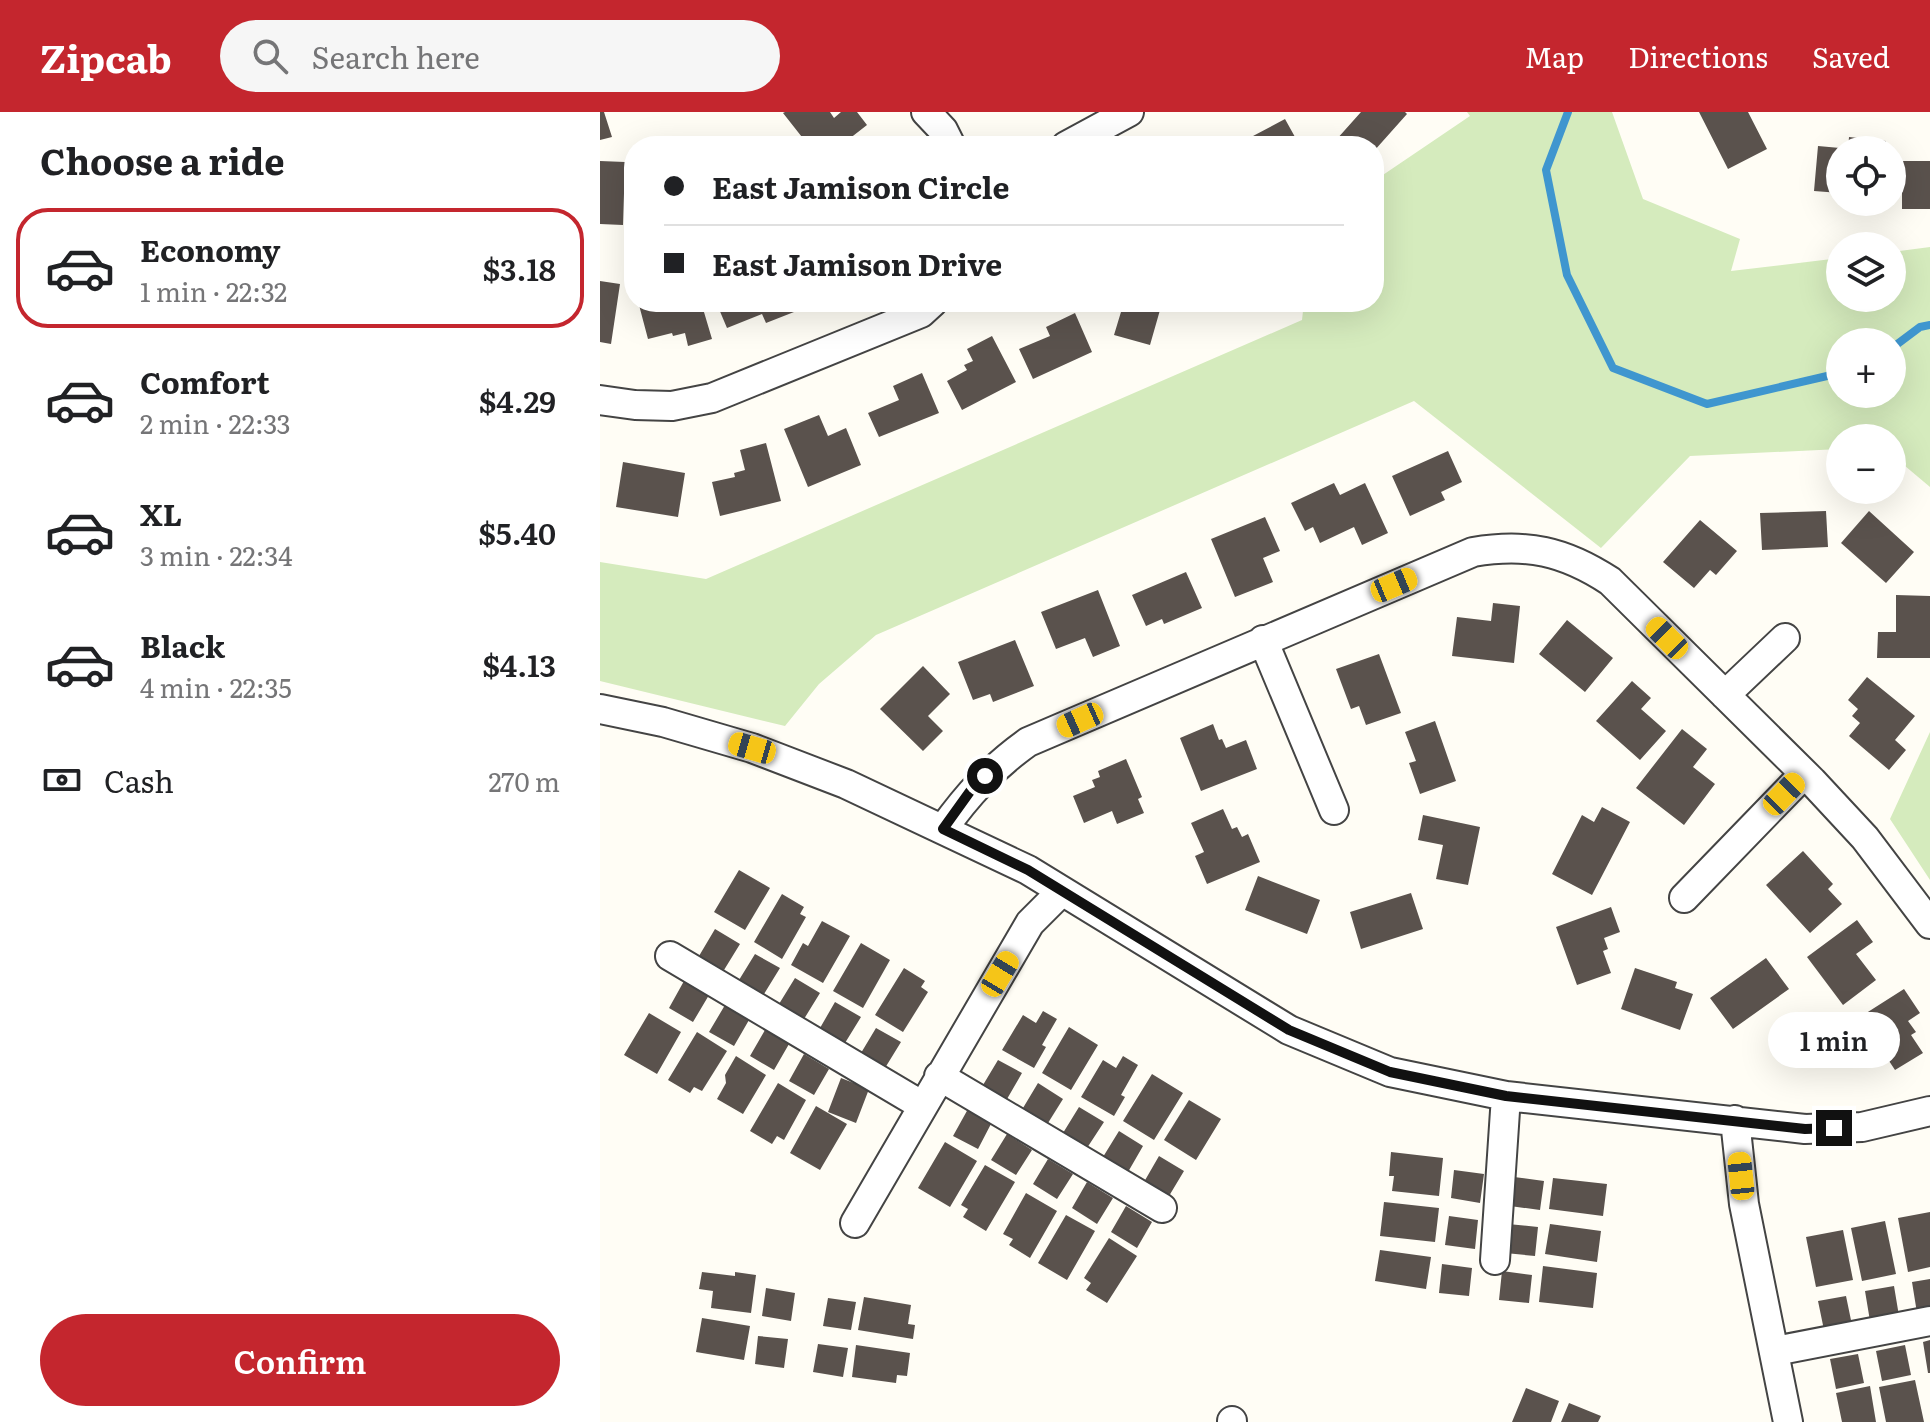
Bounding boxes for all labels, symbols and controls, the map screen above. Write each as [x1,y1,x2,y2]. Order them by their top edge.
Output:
search box [220,20,780,92]
text: Zipcab [40,28,172,85]
icon: search [248,34,292,78]
text: Search here [312,34,480,78]
text: Map [1525,35,1584,77]
text: Directions [1628,35,1768,77]
text: Saved [1812,35,1890,77]
text: Choose a ride [40,133,285,186]
map controls [1826,136,1906,504]
button: locate [1826,136,1906,216]
text: East Jamison Circle [712,164,1010,208]
text: Economy [140,227,280,271]
icon: car [44,232,116,304]
button: layers [1826,232,1906,312]
text: East Jamison Drive [712,241,1002,285]
text: $3.18 [483,246,556,290]
text: 1 min · 22:32 [140,271,287,310]
button: + [1826,328,1906,408]
text: Comfort [140,359,270,403]
icon: car [44,364,116,436]
text: $4.29 [479,378,556,422]
text: 2 min · 22:33 [140,403,291,442]
button: − [1826,424,1906,504]
text: XL [140,491,182,535]
icon: car [44,496,116,568]
text: $5.40 [478,510,556,554]
text: 3 min · 22:34 [140,535,293,574]
car [1367,565,1421,605]
car [1642,613,1692,663]
text: Black [140,623,225,667]
icon: car [44,628,116,700]
text: $4.13 [482,642,556,686]
text: 4 min · 22:35 [140,667,292,706]
car [1053,699,1107,741]
car [726,730,778,766]
icon: cash [40,758,84,802]
text: Cash [104,758,174,802]
route start [967,758,1003,794]
text: 270 m [488,761,560,800]
car [1759,768,1809,820]
car [977,947,1023,1001]
callout: 1 min [1768,1012,1900,1068]
text: 1 min [1800,1020,1868,1059]
route end [1816,1110,1852,1146]
car [1727,1151,1755,1201]
button: Confirm [40,1314,560,1406]

